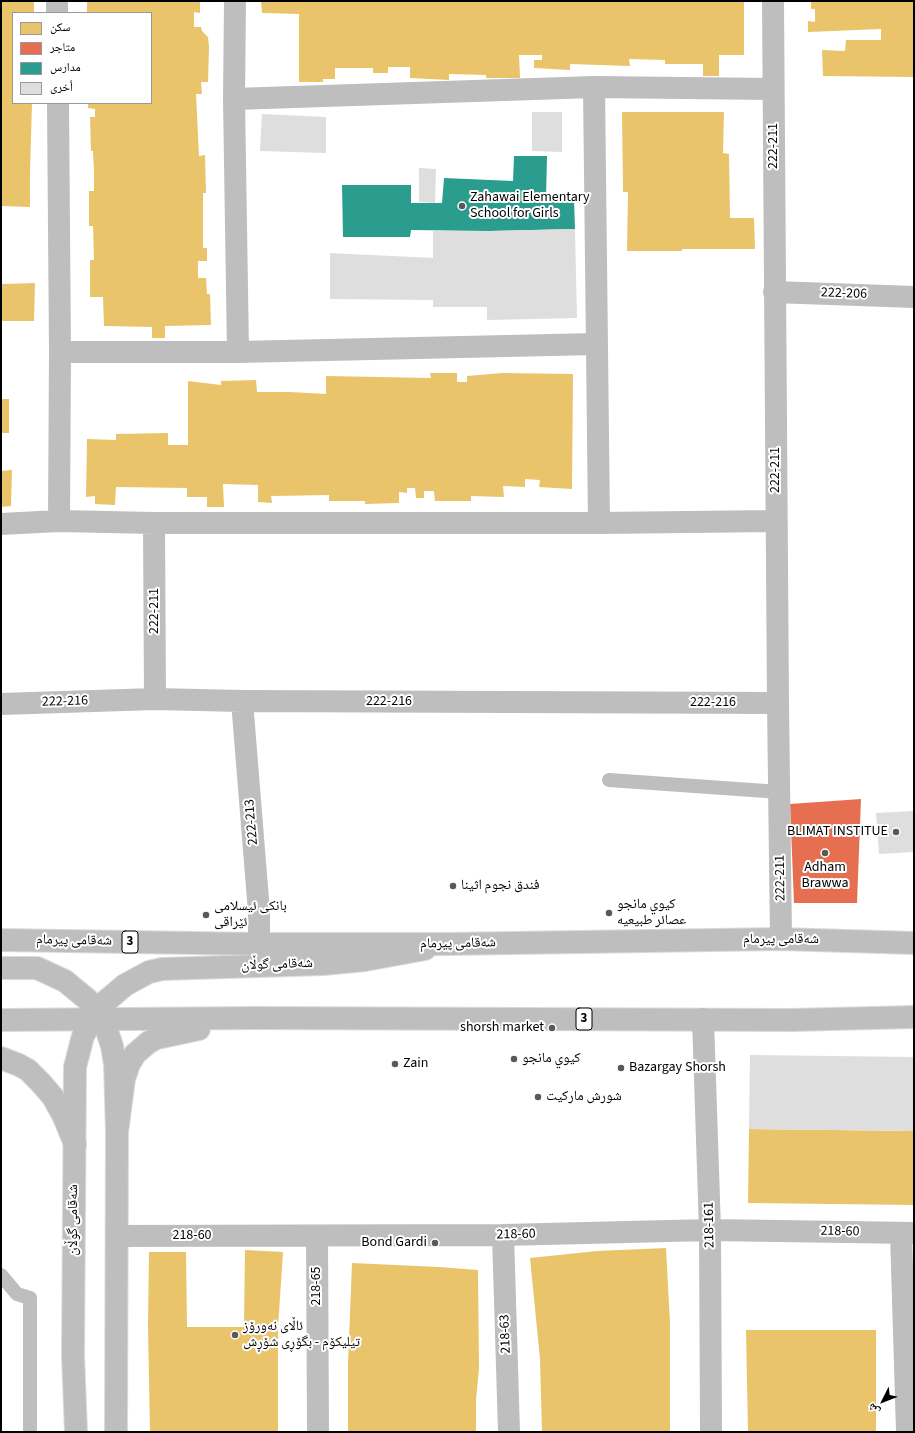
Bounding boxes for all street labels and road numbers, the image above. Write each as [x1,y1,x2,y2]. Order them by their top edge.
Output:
street label: 222-211 [766,123,782,169]
street label: 222-206 [821,285,867,303]
street label: 222-211 [768,447,784,493]
street label: 222-211 [147,588,163,634]
street label: 222-216 [42,693,88,711]
street label: 222-216 [366,694,412,710]
street label: 222-216 [690,695,736,711]
street label: 222-213 [242,798,262,846]
street label: 222-211 [772,855,790,901]
road number: 3 [122,931,138,953]
street label: شەقامی پیرمام [36,932,112,950]
street label: شەقامی پیرمام [743,932,819,948]
street label: شەقامی پیرمام [420,935,496,953]
street label: شەقامی گوڵان [241,955,313,975]
road number: 3 [576,1008,592,1030]
street label: شەقامی گوڵان [66,1184,82,1256]
street label: 218-161 [701,1202,719,1248]
street label: 218-60 [820,1223,860,1241]
street label: 218-60 [496,1226,536,1244]
street label: 218-60 [172,1228,212,1244]
street label: 218-65 [309,1266,325,1306]
street label: 218-63 [497,1314,515,1354]

